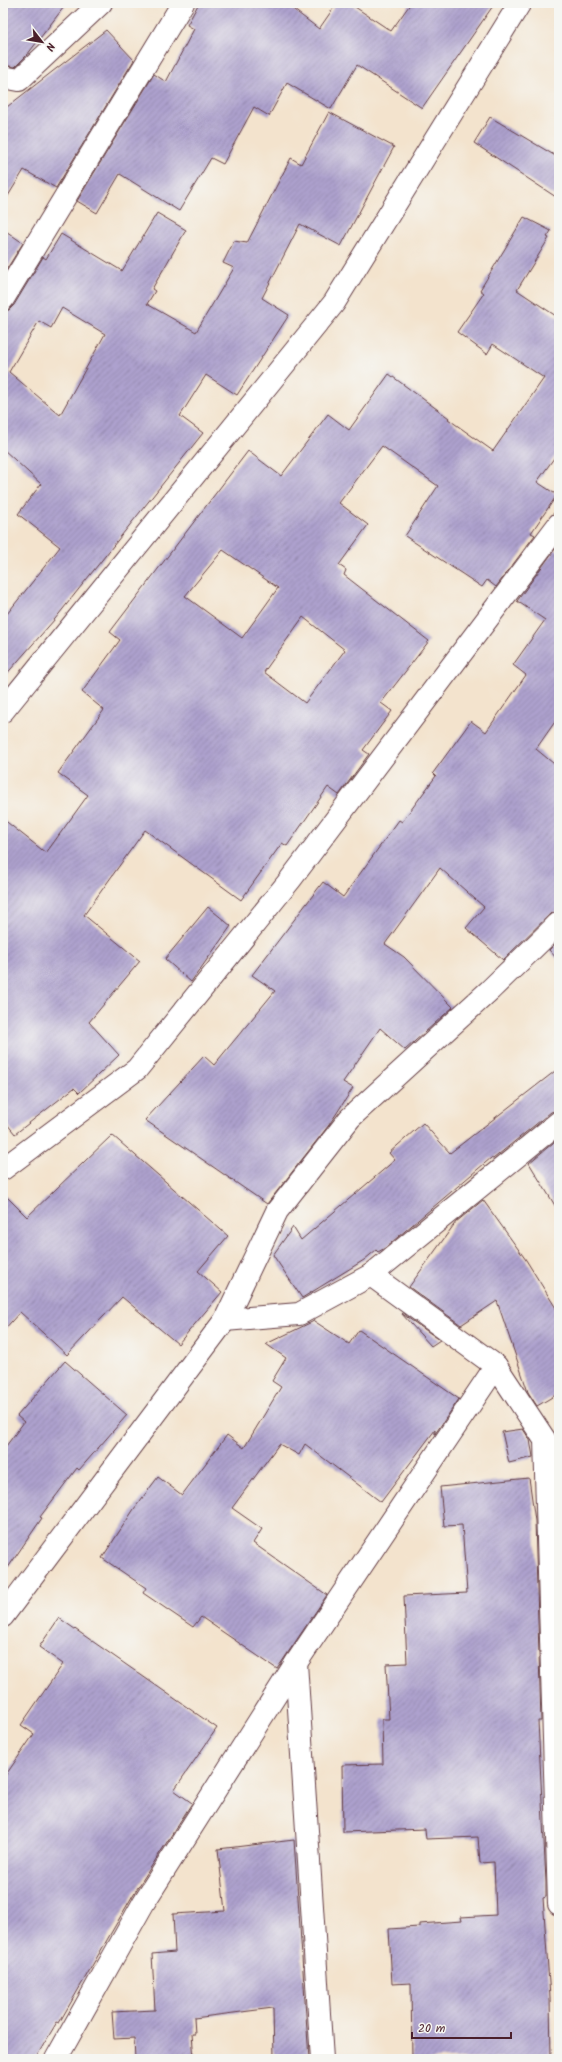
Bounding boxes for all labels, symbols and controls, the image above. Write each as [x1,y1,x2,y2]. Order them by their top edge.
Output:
north arrow [22,22,62,62]
text: N [40,39,59,54]
scale bar [412,2014,511,2040]
text: 20 m [418,2019,446,2038]

